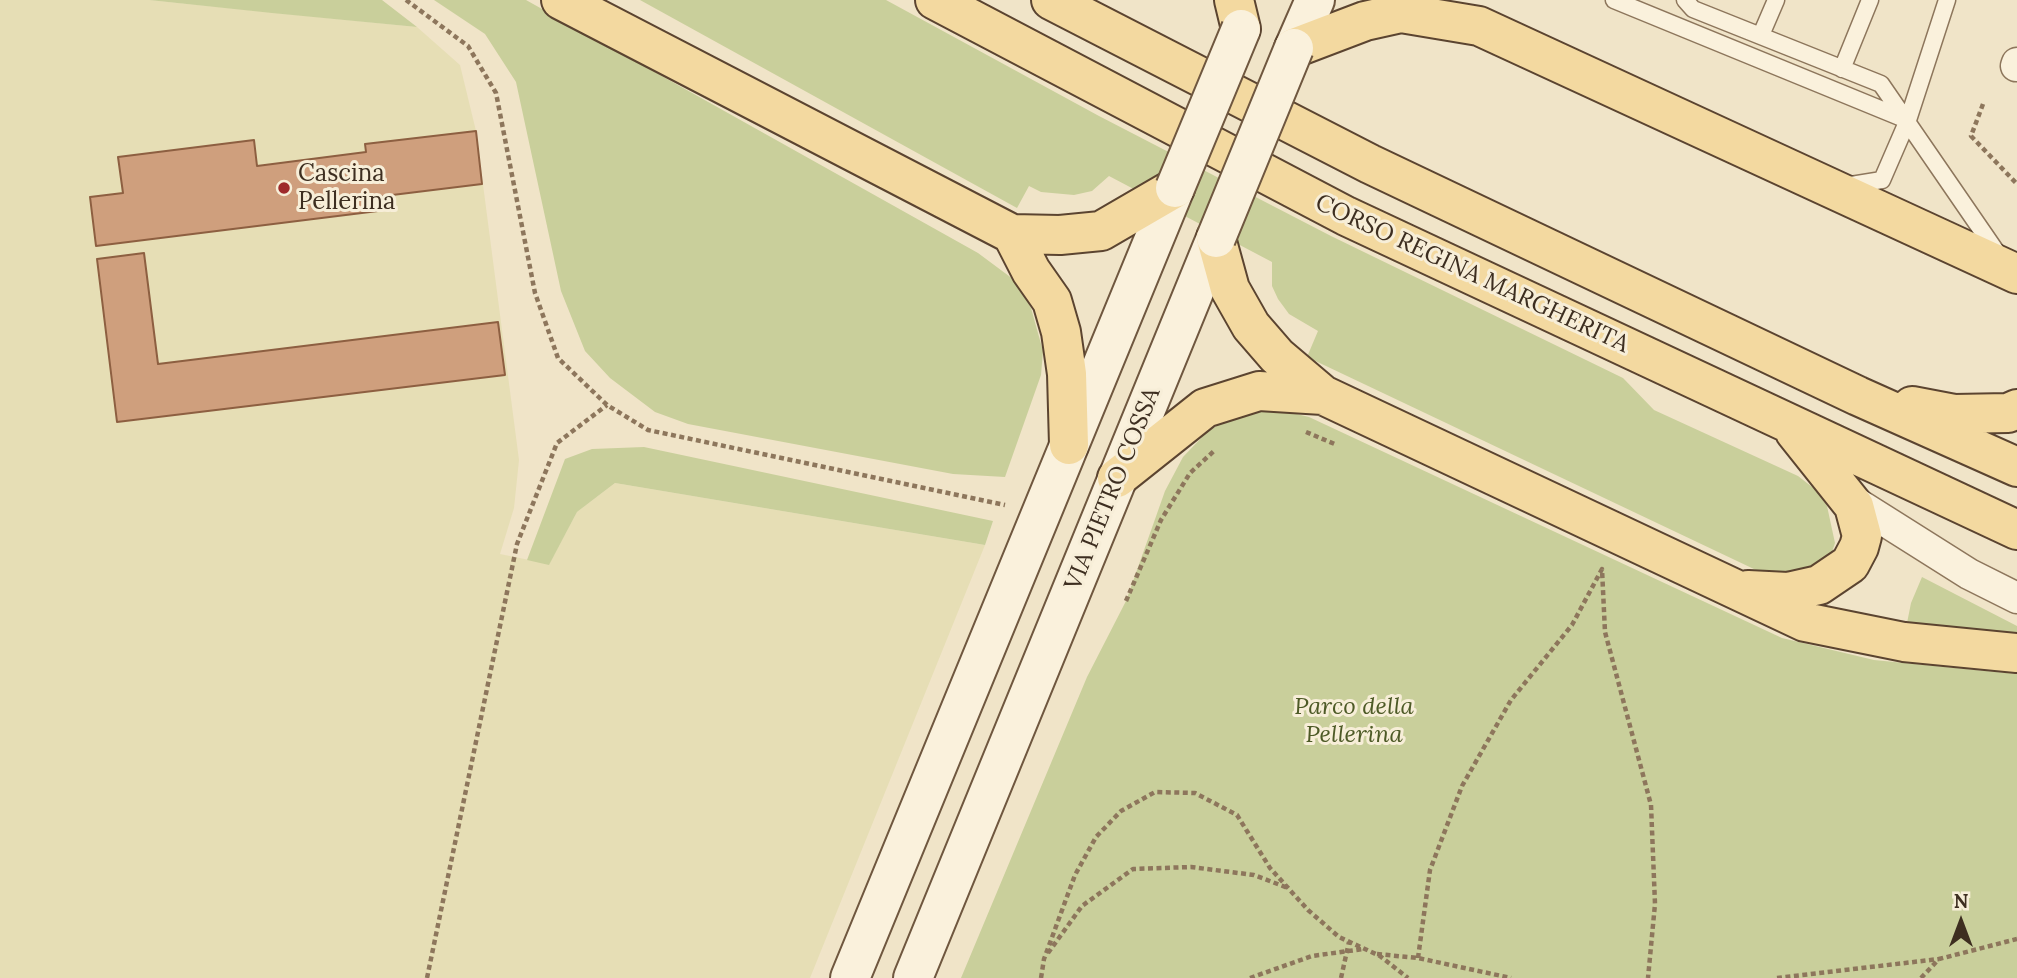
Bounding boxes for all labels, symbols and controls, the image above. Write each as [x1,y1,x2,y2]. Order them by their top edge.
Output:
place label: Cascina Pellerina [298,160,395,216]
marker: Cascina Pellerina [276,180,292,196]
street label: CORSO REGINA MARGHERITA [1311,189,1633,359]
street label: VIA PIETRO COSSA [1059,383,1167,595]
park label: Parco della Pellerina [1294,693,1414,749]
north arrow [1926,887,1996,957]
text: N [1954,889,1968,913]

